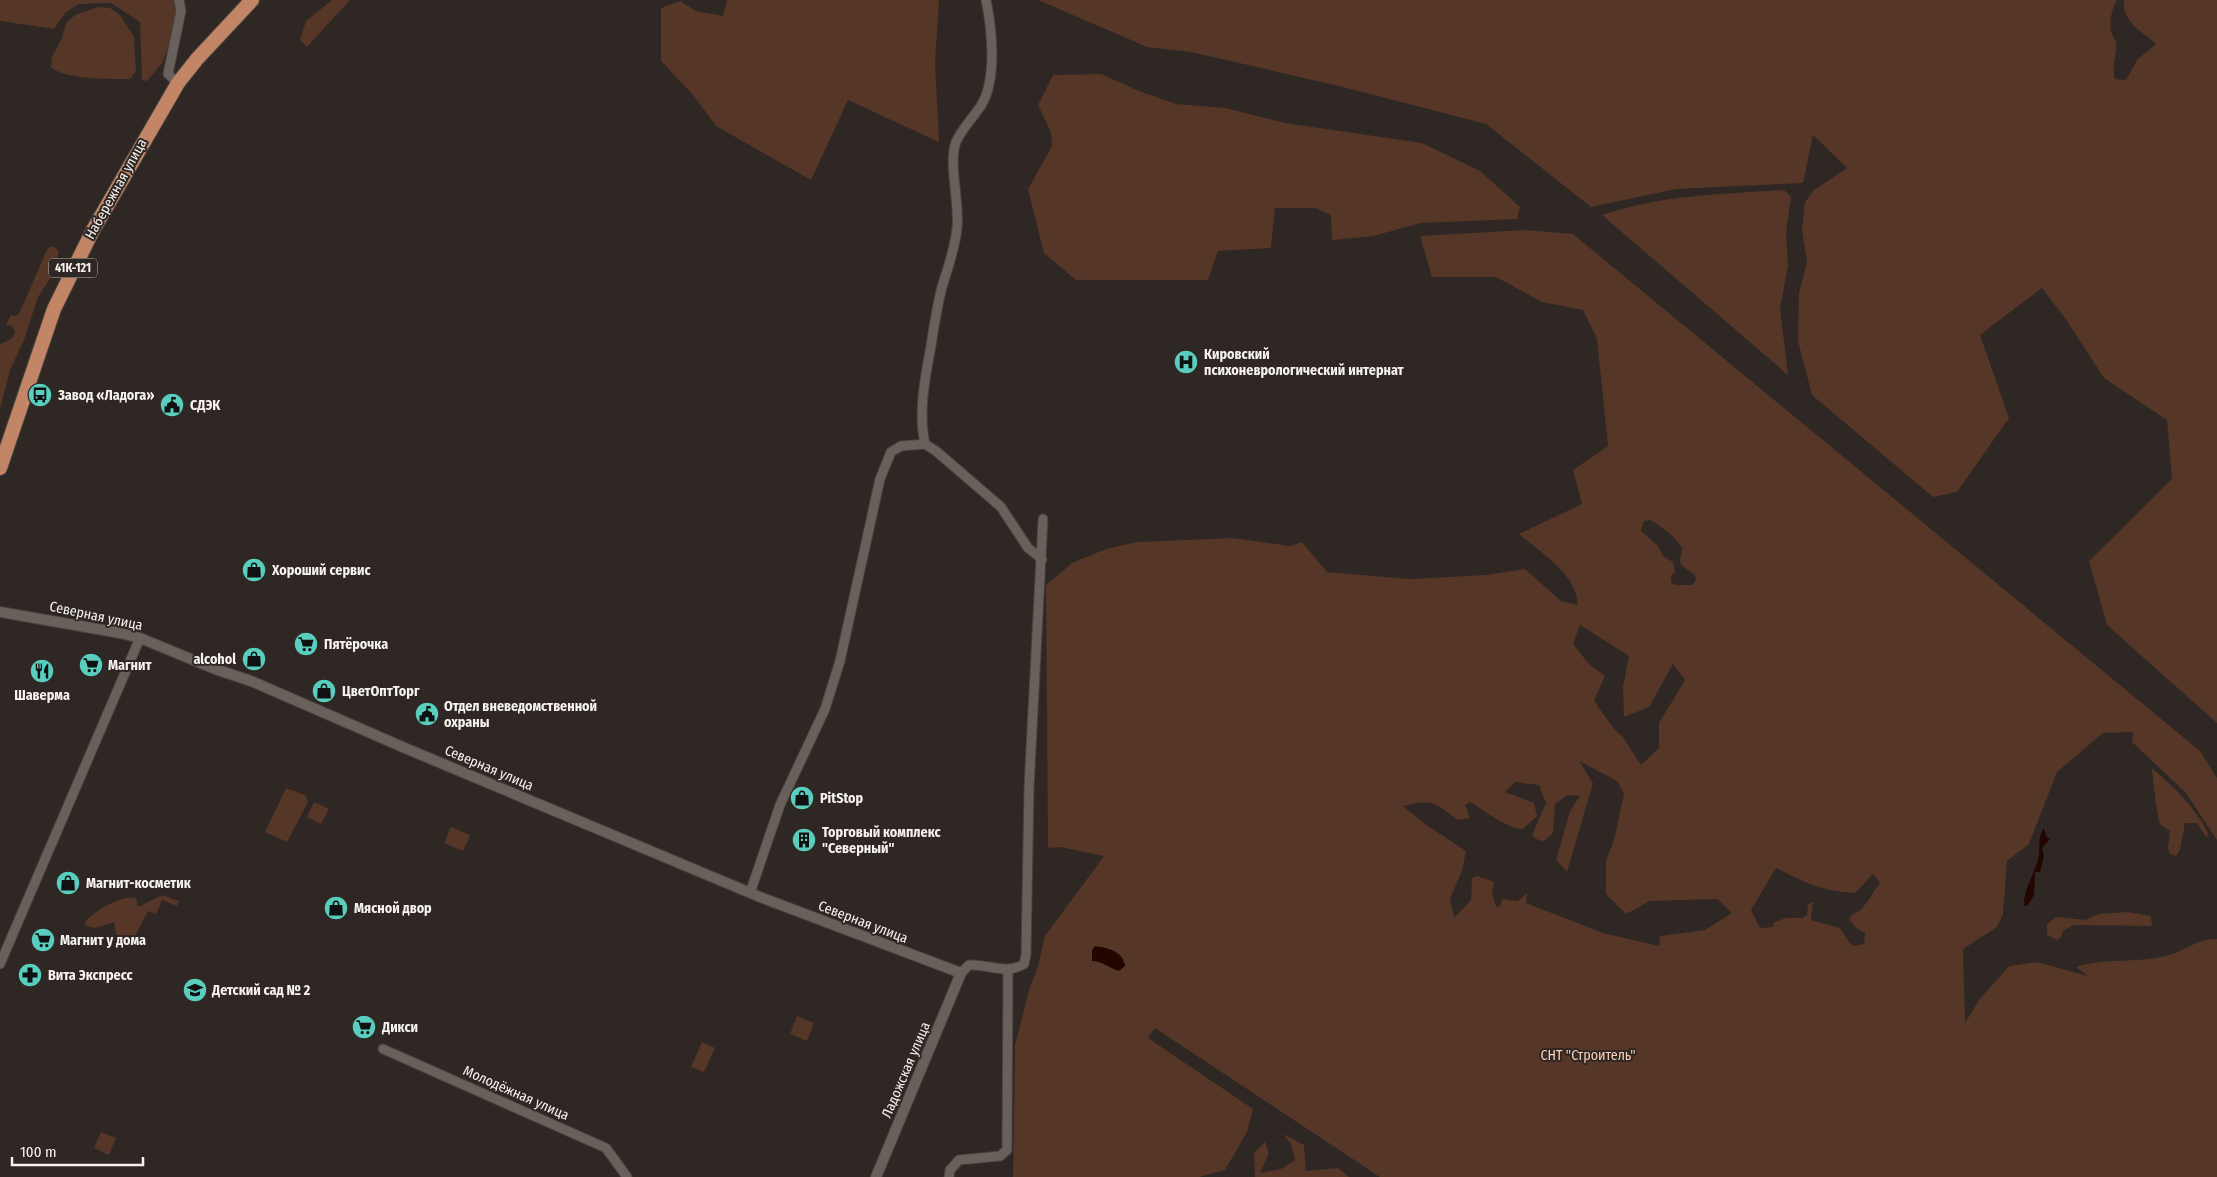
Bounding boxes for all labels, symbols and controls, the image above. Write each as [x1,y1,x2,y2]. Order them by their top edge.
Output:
street label: Набережная улица [81,136,151,242]
road number: 41К-121 [49,258,97,278]
place label: Кировский психоневрологический интернат [1204,346,1405,379]
hospital icon: Кировский психоневрологический интернат [1173,349,1199,375]
bus stop icon: Завод «Ладога» [27,382,53,408]
place label: Завод «Ладога» [57,387,154,404]
public building icon: СДЭК [159,392,185,418]
place label: СДЭК [190,397,221,414]
shop icon: Хороший сервис [241,557,267,583]
place label: Хороший сервис [271,562,372,579]
street label: Северная улица [48,598,144,634]
supermarket icon: Пятёрочка [293,631,319,657]
place label: Пятёрочка [324,636,388,653]
shop icon: alcohol [241,646,267,672]
place label: alcohol [193,651,236,668]
supermarket icon: Магнит [78,652,104,678]
place label: Магнит [108,657,152,674]
restaurant icon: Шаверма [29,658,55,684]
shop icon: ЦветОптТорг [311,678,337,704]
place label: ЦветОптТорг [342,683,420,700]
place label: Шаверма [14,687,70,704]
place label: Отдел вневедомственной охраны [444,698,597,731]
public building icon: Отдел вневедомственной охраны [414,701,440,727]
street label: Северная улица [442,742,536,794]
shop icon: PitStop [789,785,815,811]
place label: PitStop [820,790,864,807]
place label: Торговый комплекс "Северный" [822,824,941,857]
building icon: Торговый комплекс "Северный" [791,827,817,853]
shop icon: Магнит-косметик [55,870,81,896]
place label: Магнит-косметик [86,875,192,892]
shop icon: Мясной двор [323,895,349,921]
street label: Северная улица [816,897,910,947]
place label: Мясной двор [354,900,432,917]
supermarket icon: Магнит у дома [30,927,56,953]
place label: Магнит у дома [60,932,146,949]
pharmacy icon: Вита Экспресс [17,962,43,988]
place label: Вита Экспресс [48,967,133,984]
school or university icon: Детский сад № 2 [182,977,208,1003]
place label: Детский сад № 2 [211,982,311,999]
supermarket icon: Дикси [351,1014,377,1040]
place label: Дикси [381,1019,418,1036]
street label: Ладожская улица [878,1019,934,1121]
park label: СНТ "Строитель" [1540,1047,1636,1064]
street label: Молодёжная улица [460,1062,572,1124]
scale bar [12,1134,144,1166]
text: 100 m [20,1143,57,1161]

